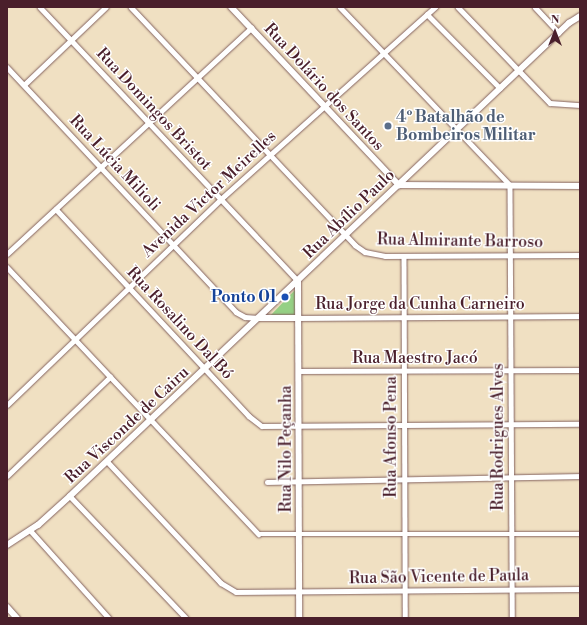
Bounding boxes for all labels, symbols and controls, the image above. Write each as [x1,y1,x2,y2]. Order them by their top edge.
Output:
north arrow [535,12,575,52]
text: N [551,13,559,27]
street label: Rua Dolário dos Santos [260,19,388,155]
street label: Rua Domingos Bristot [92,44,216,174]
place label: 4º Batalhão de Bombeiros Militar [396,107,536,145]
street label: Rua Lúcia Milioli [66,111,164,215]
marker: 4º Batalhão de Bombeiros Militar [383,121,393,131]
street label: Avenida Victor Meirelles [138,127,280,261]
street label: Rua Abílio Paulo [299,165,399,263]
street label: Rua Almirante Barroso [377,230,543,252]
street label: Rua Rosalino Dal Bó [123,263,237,383]
place label: Ponto 01 [211,287,277,307]
marker: Ponto 01 [280,292,290,302]
street label: Rua Jorge da Cunha Carneiro [315,294,525,314]
street label: Rua Maestro Jacó [352,348,478,368]
street label: Rua Visconde de Cairu [61,362,193,488]
street label: Rua Rodrigues Alves [488,363,508,511]
street label: Rua Afonso Pena [381,376,401,498]
street label: Rua Nilo Peçanha [276,385,296,513]
street label: Rua São Vicente de Paula [349,566,529,588]

